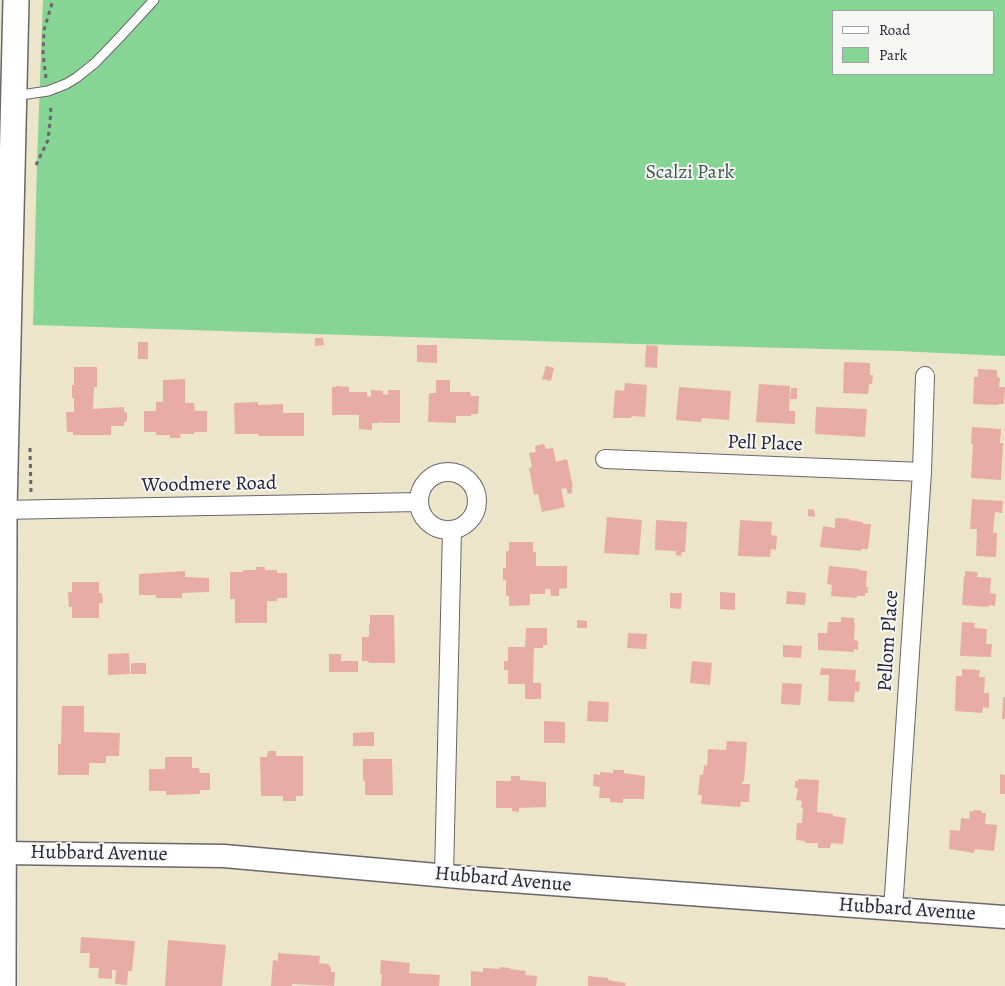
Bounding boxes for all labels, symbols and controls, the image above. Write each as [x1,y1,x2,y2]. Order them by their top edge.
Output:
legend [832,10,995,75]
text: Road [879,20,910,40]
text: Park [879,45,907,65]
park label: Scalzi Park [645,161,735,185]
street label: Pell Place [727,431,803,457]
street label: Woodmere Road [141,472,277,498]
street label: Pellom Place [873,589,905,693]
street label: Hubbard Avenue [30,841,168,867]
street label: Hubbard Avenue [434,862,572,898]
street label: Hubbard Avenue [838,893,976,927]

